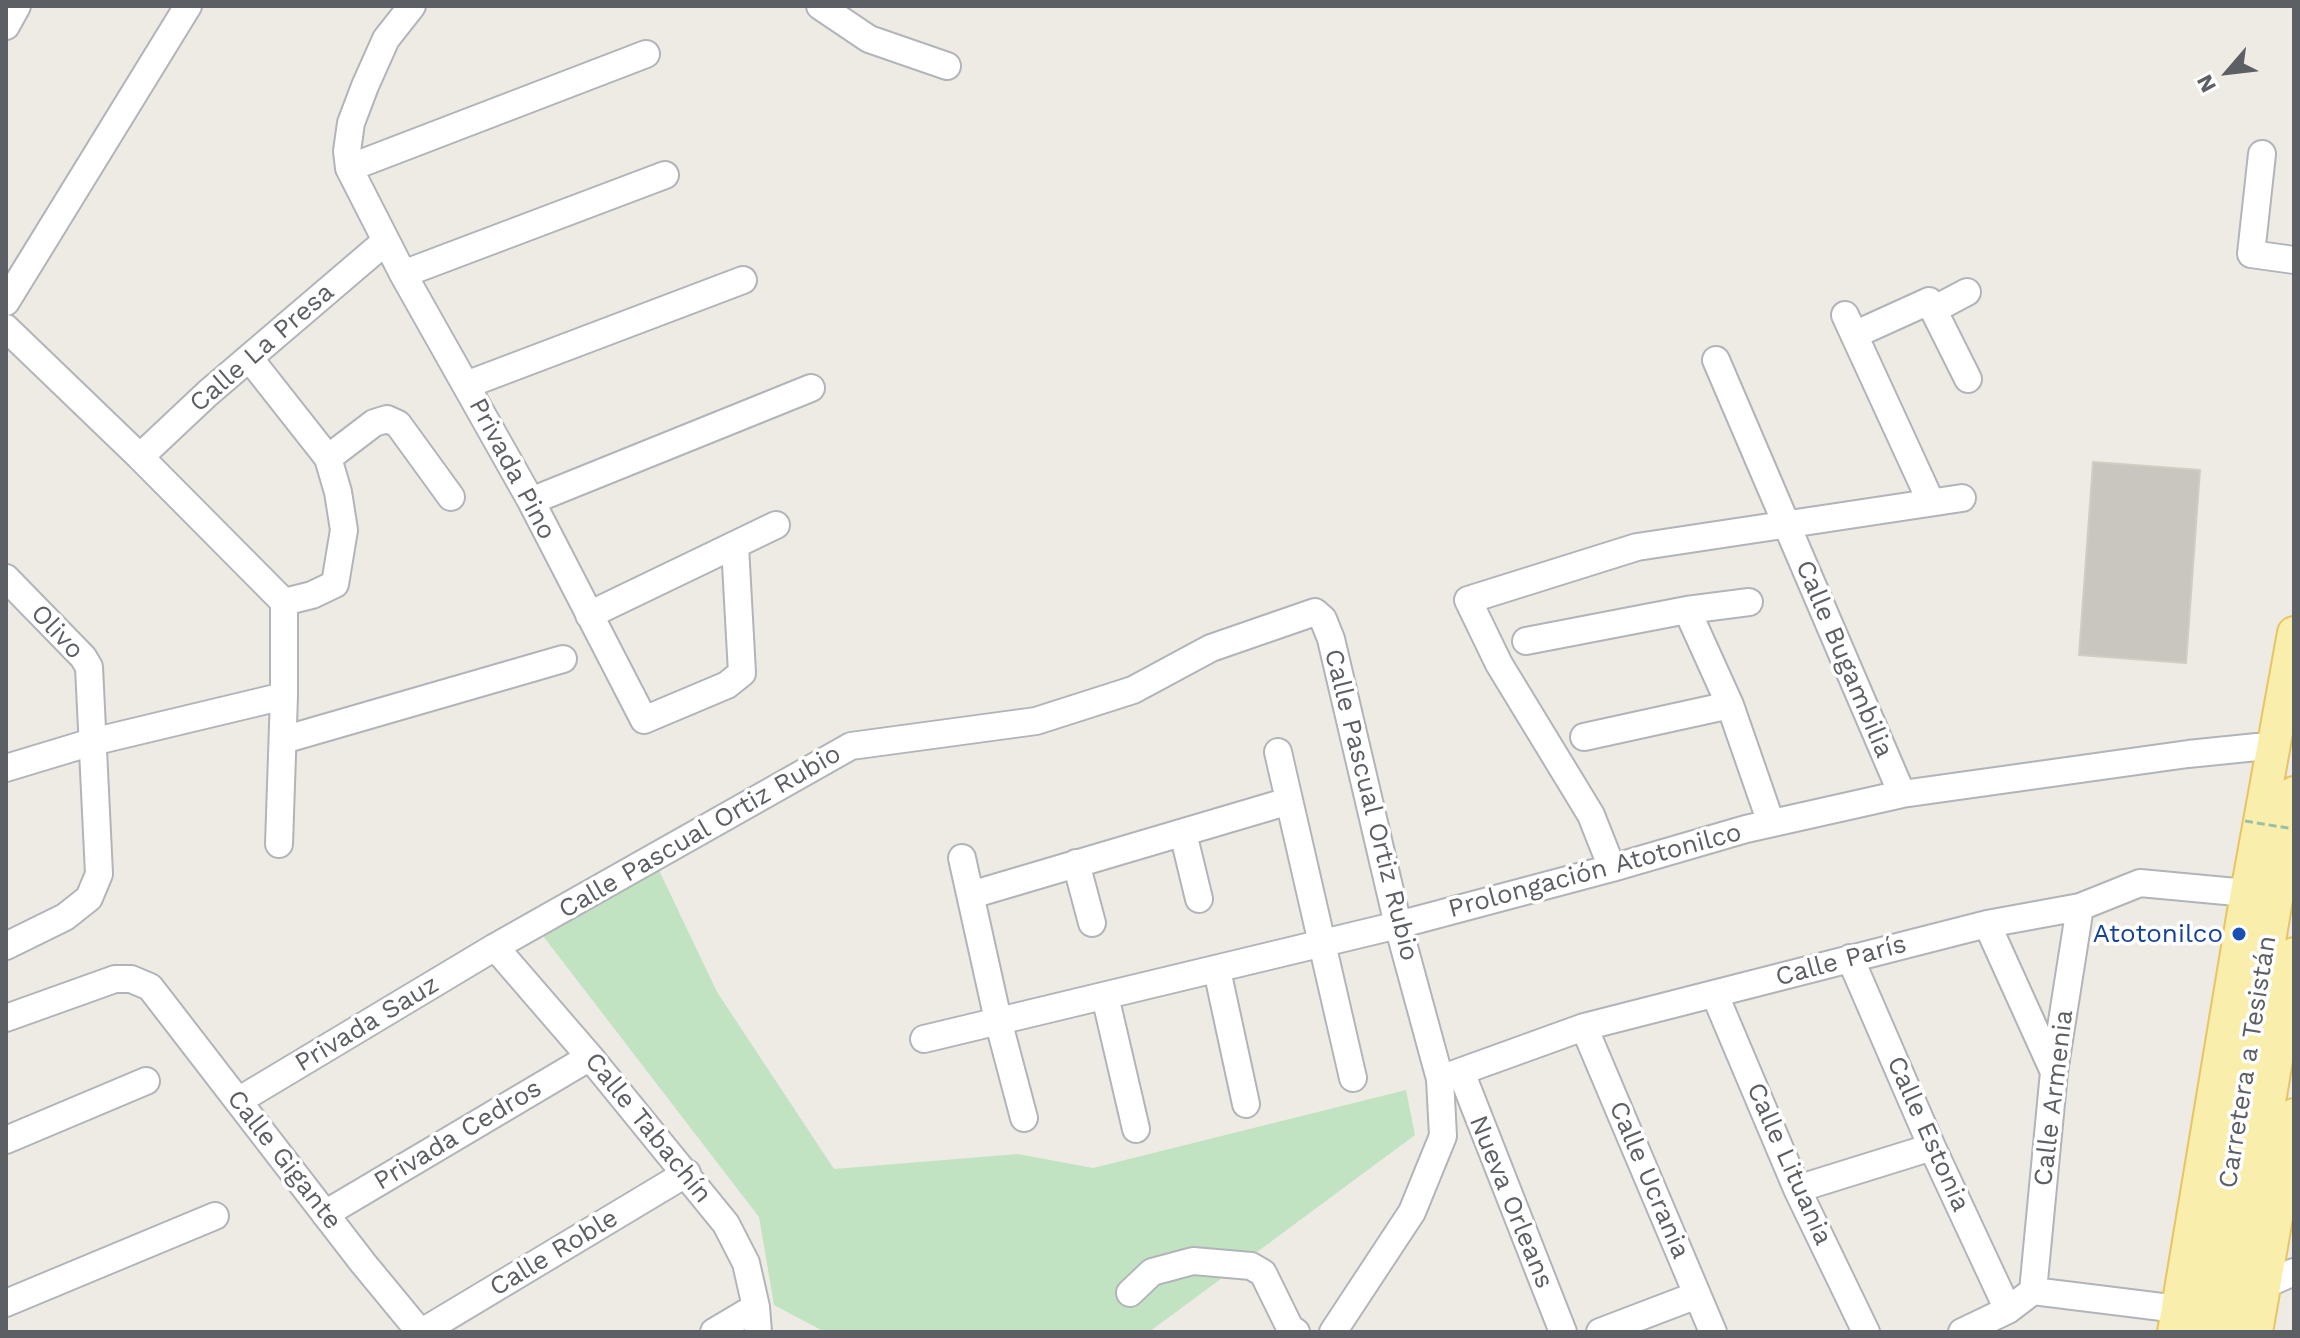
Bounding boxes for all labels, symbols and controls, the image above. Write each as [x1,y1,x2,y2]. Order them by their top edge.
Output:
north arrow [2188,32,2268,112]
text: N [2192,70,2221,97]
street label: Calle La Presa [183,277,341,419]
street label: Privada Pino [462,393,562,545]
street label: Calle Bugambilia [1788,556,1900,762]
street label: Olivo [24,598,90,666]
street label: Calle Pascual Ortiz Rubio [1317,646,1425,964]
street label: Calle Pascual Ortiz Rubio [553,738,847,926]
street label: Prolongación Atotonilco [1445,817,1745,925]
place label: Atotonilco [2093,918,2223,950]
marker: Atotonilco [2230,925,2248,943]
street label: Calle París [1772,929,1910,993]
street label: Carretera a Tesistán [2213,934,2283,1190]
street label: Privada Sauz [289,969,445,1079]
street label: Calle Armenia [2028,1008,2080,1188]
street label: Calle Tabachín [578,1046,718,1210]
street label: Calle Estonia [1880,1051,1976,1217]
street label: Privada Cedros [369,1073,547,1197]
street label: Calle Lituania [1739,1078,1839,1250]
street label: Calle Gigante [220,1084,348,1236]
street label: Calle Ucrania [1602,1097,1696,1263]
street label: Nueva Orleans [1462,1111,1560,1293]
street label: Calle Roble [484,1203,624,1303]

